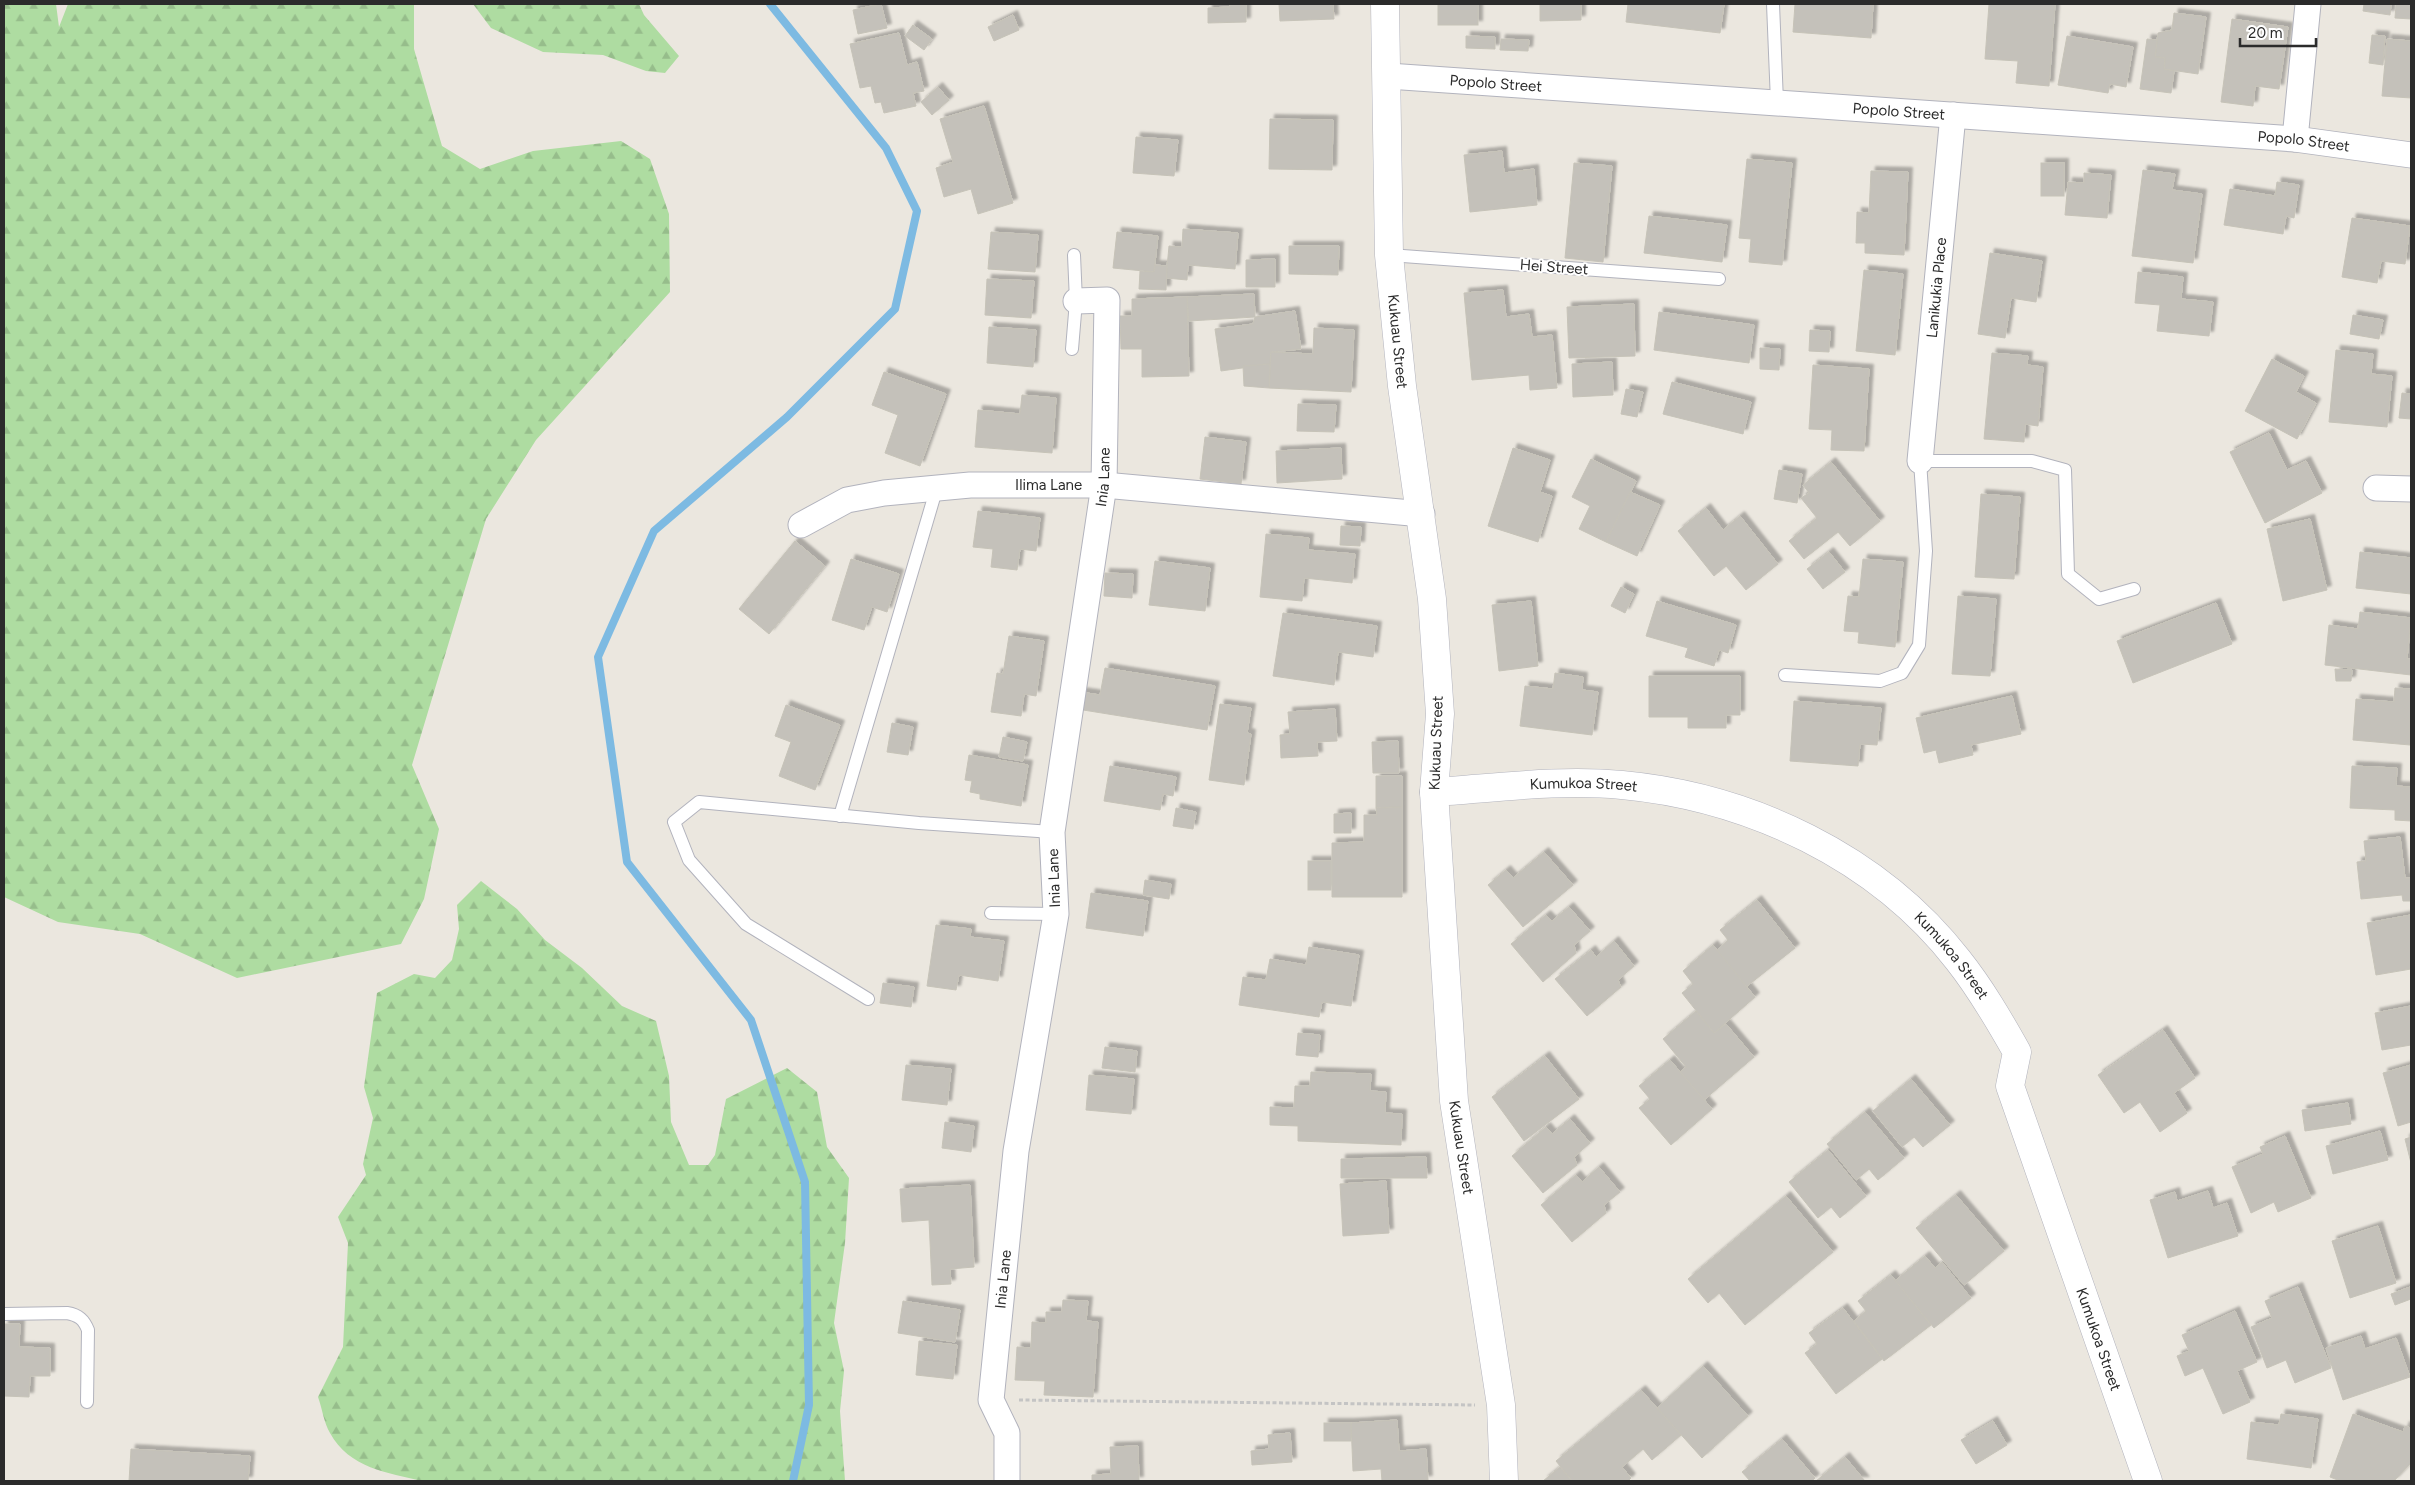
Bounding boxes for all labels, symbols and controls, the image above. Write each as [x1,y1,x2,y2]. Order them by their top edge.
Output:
scale bar [2240,15,2316,47]
text: 20 m [2248,24,2282,42]
street label: Popolo Street [1449,71,1543,96]
street label: Popolo Street [1852,99,1946,124]
street label: Popolo Street [2257,127,2351,155]
street label: Lanikukia Place [1923,237,1950,339]
street label: Hei Street [1519,256,1589,278]
street label: Kukuau Street [1384,293,1411,390]
street label: Inia Lane [1092,447,1114,508]
street label: Ilima Lane [1015,476,1082,494]
street label: Kukuau Street [1425,695,1447,791]
street label: Kumukoa Street [1529,774,1639,796]
street label: Inia Lane [1044,848,1064,908]
street label: Kumukoa Street [1910,908,1993,1003]
street label: Kukuau Street [1445,1099,1477,1196]
street label: Inia Lane [991,1249,1015,1310]
street label: Kumukoa Street [2072,1285,2125,1393]

